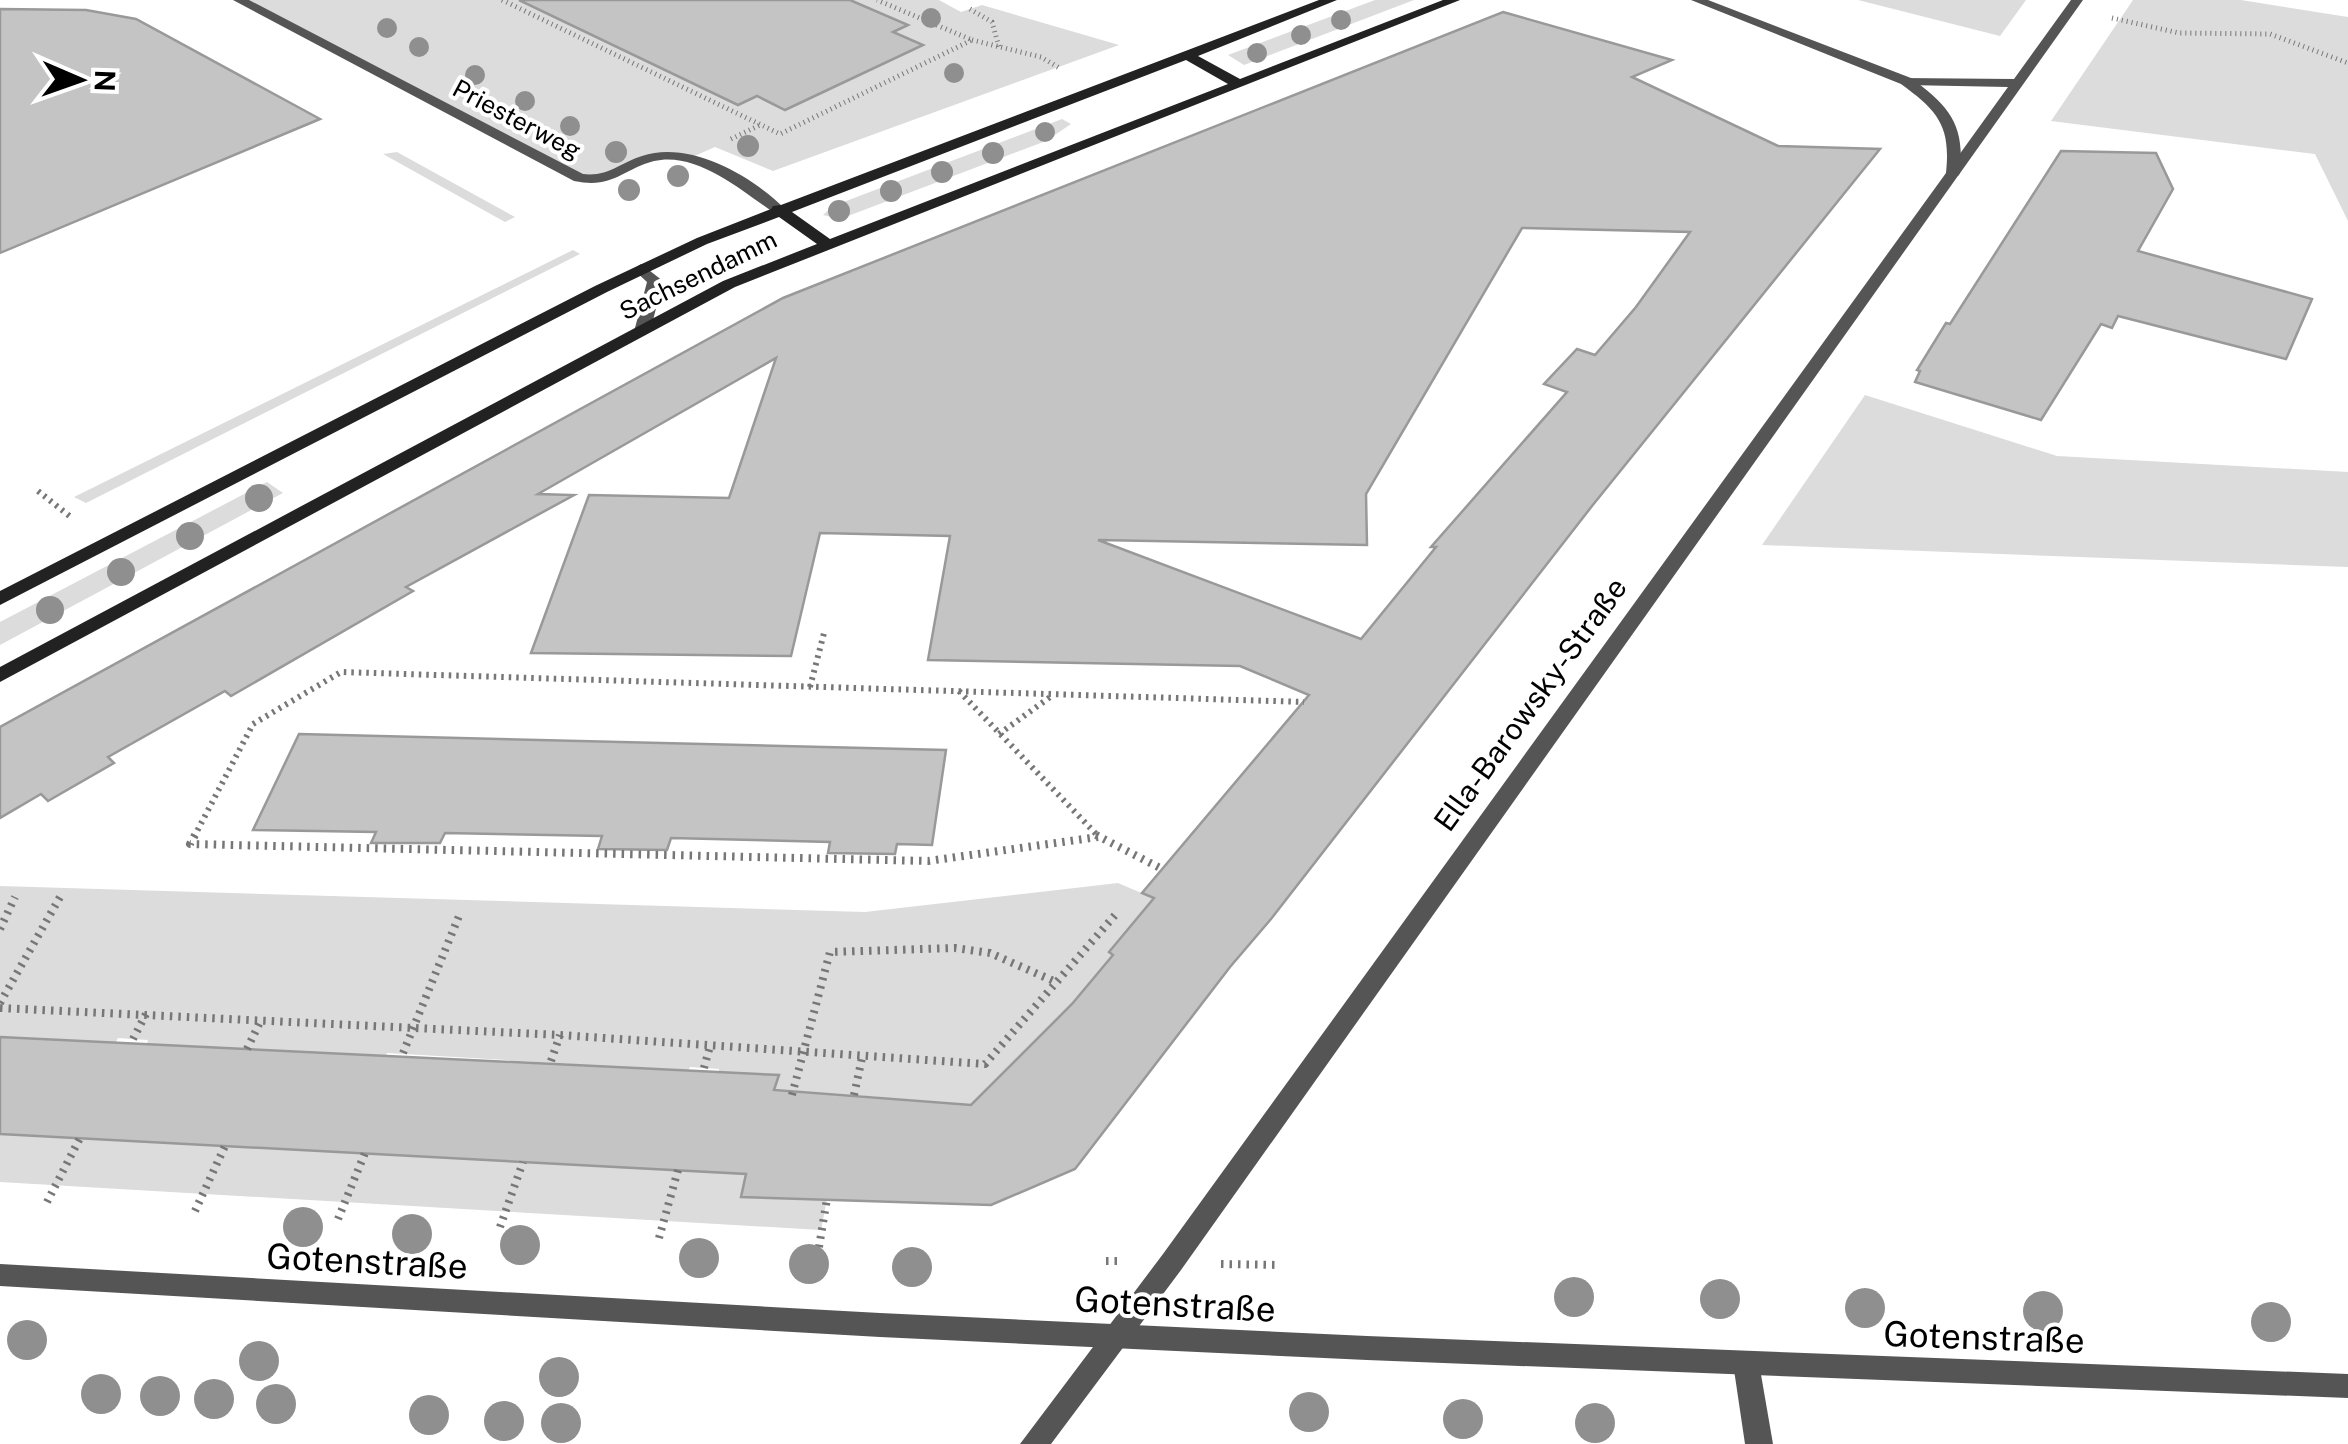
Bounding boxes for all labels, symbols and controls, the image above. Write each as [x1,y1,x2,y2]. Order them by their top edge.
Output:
north arrow [30,30,130,130]
text: N [89,69,122,92]
street label: Priesterweg [448,73,586,165]
street label: Sachsendamm [614,224,782,326]
street label: Ella-Barowsky-Straße [1426,570,1634,838]
street label: Gotenstraße [265,1235,469,1287]
street label: Gotenstraße [1073,1278,1277,1330]
street label: Gotenstraße [1883,1313,2085,1361]

